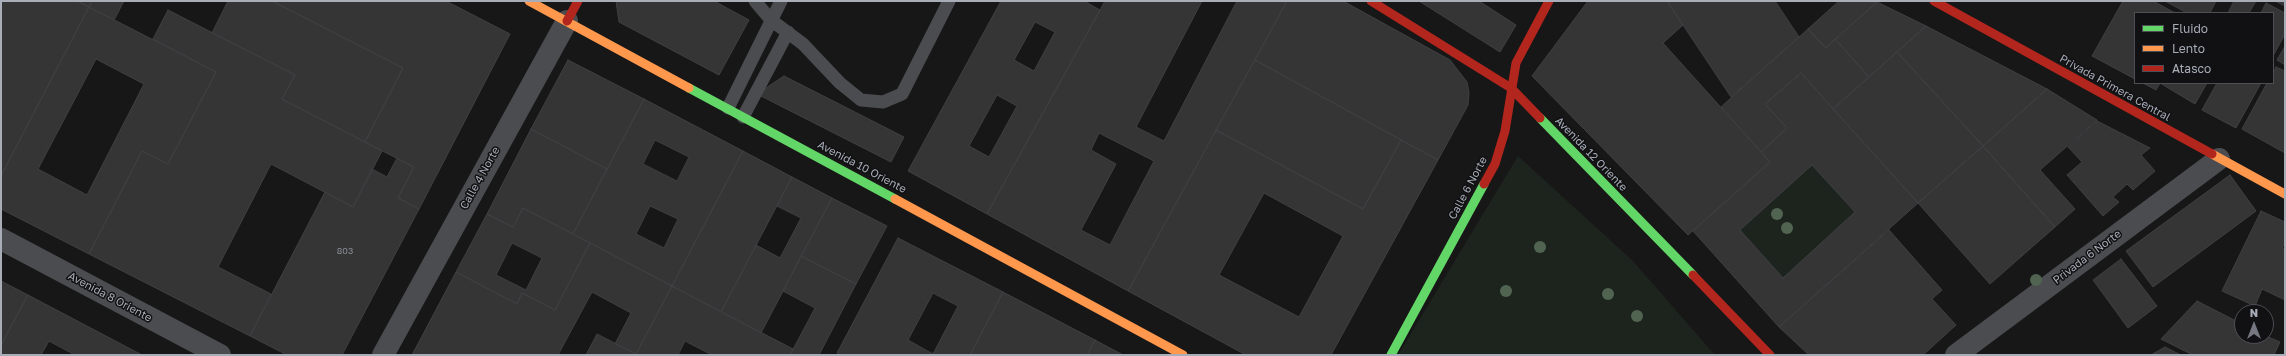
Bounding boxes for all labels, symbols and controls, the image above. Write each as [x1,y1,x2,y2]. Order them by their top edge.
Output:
legend [2134,12,2274,84]
text: Fluido [2172,21,2208,36]
text: Lento [2172,41,2205,56]
street label: Privada Primera Central [2057,52,2173,124]
text: Atasco [2172,61,2211,76]
street label: Avenida 12 Oriente [1552,114,1630,194]
street label: Avenida 10 Oriente [815,138,909,196]
street label: Calle 4 Norte [457,144,503,212]
street label: Calle 6 Norte [1446,154,1490,222]
street label: Privada 6 Norte [2050,227,2124,287]
house number: 803 [337,246,353,256]
street label: Avenida 8 Oriente [66,269,154,325]
north arrow [2234,304,2274,344]
text: N [2250,306,2258,319]

